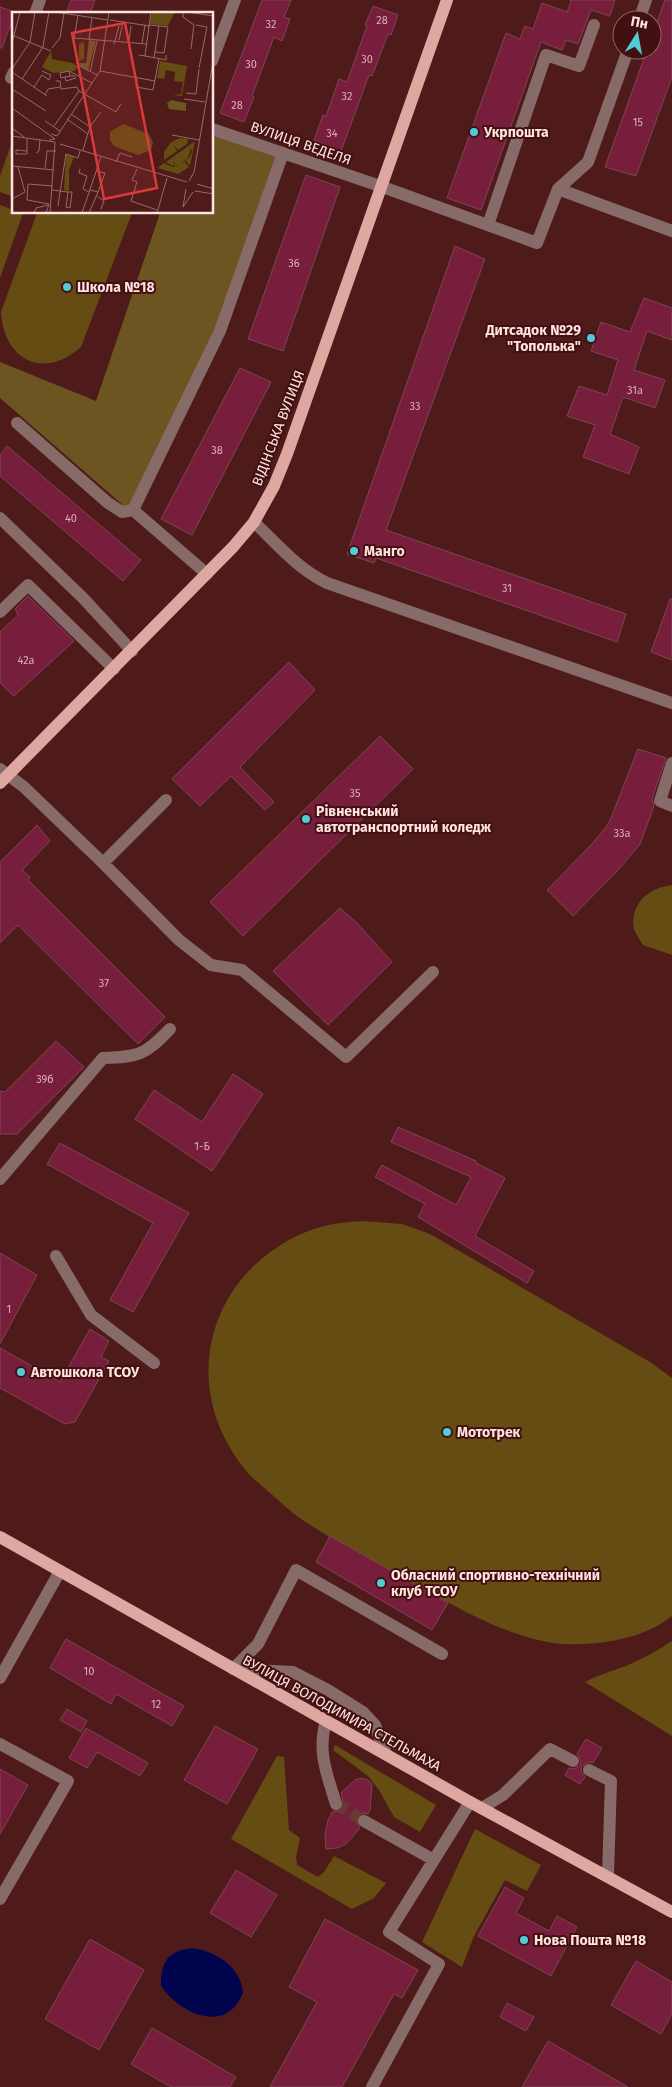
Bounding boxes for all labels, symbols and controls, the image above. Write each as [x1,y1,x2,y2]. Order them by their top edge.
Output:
north arrow [612,10,662,60]
inset map [12,12,214,214]
text: Пн [629,13,650,33]
house number: 28 [376,14,388,27]
house number: 32 [266,18,276,31]
house number: 30 [361,53,373,66]
house number: 30 [245,58,257,71]
house number: 32 [342,90,352,103]
house number: 28 [231,99,243,112]
house number: 15 [633,116,644,129]
street label: ВУЛИЦЯ ВЕДЕЛЯ [248,118,353,169]
place label: Укрпошта [483,124,549,141]
marker: Укрпошта [468,126,480,138]
house number: 34 [326,127,338,140]
house number: 36 [288,257,300,270]
place label: Школа №18 [77,279,155,296]
marker: Школа №18 [61,281,73,293]
place label: Дитсадок №29 "Тополька" [485,322,581,355]
marker: Дитсадок №29 "Тополька" [585,332,597,344]
street label: ВІДІНСЬКА ВУЛИЦЯ [249,368,308,489]
house number: 31а [627,384,643,397]
house number: 33 [410,400,420,413]
house number: 38 [211,444,223,457]
house number: 40 [65,512,77,525]
place label: Манго [364,543,405,560]
marker: Манго [348,545,360,557]
house number: 31 [502,582,512,595]
house number: 42а [18,654,34,667]
house number: 35 [350,787,361,800]
place label: Рівненський автотранспортний коледж [316,803,492,836]
marker: Рівненський автотранспортний коледж [300,813,312,825]
house number: 33а [614,827,630,840]
house number: 37 [99,977,109,990]
house number: 39б [36,1073,54,1086]
house number: 1-Б [194,1140,210,1153]
house number: 1 [7,1303,11,1316]
place label: Автошкола ТСОУ [30,1364,140,1381]
marker: Автошкола ТСОУ [15,1366,27,1378]
place label: Мототрек [457,1424,521,1441]
marker: Мототрек [441,1426,453,1438]
place label: Обласний спортивно-технічний клуб ТСОУ [391,1567,600,1600]
marker: Обласний спортивно-технічний клуб ТСОУ [375,1577,387,1589]
street label: ВУЛИЦЯ ВОЛОДИМИРА СТЕЛЬМАХА [240,1652,444,1775]
house number: 10 [84,1665,94,1678]
house number: 12 [151,1698,161,1711]
place label: Нова Пошта №18 [534,1932,646,1949]
marker: Нова Пошта №18 [518,1934,530,1946]

